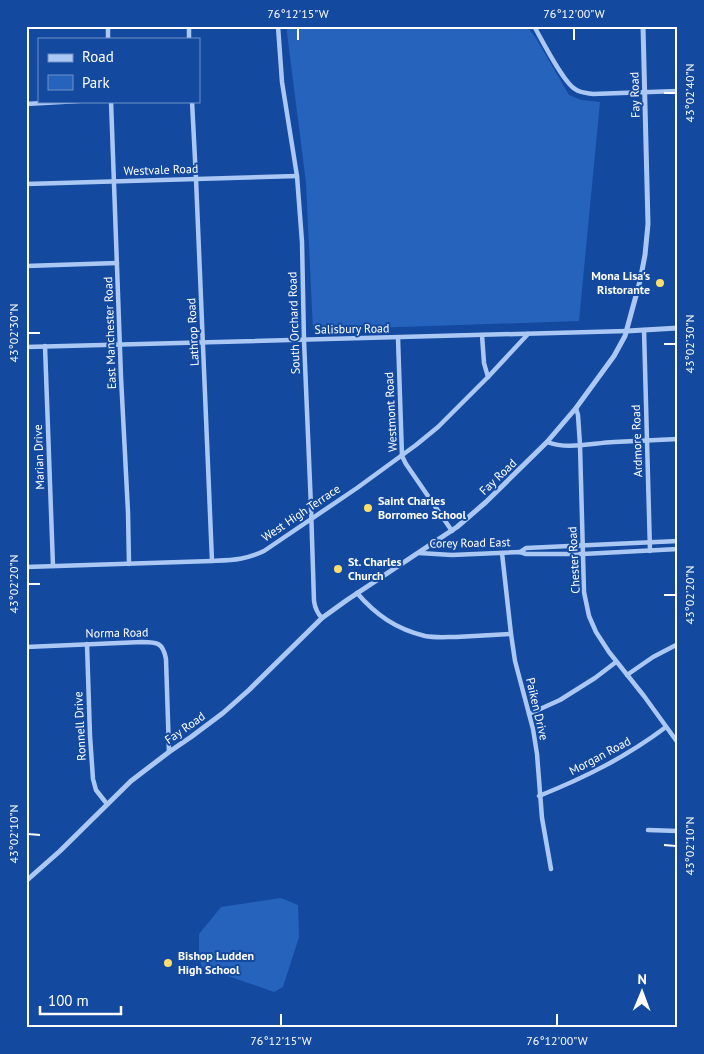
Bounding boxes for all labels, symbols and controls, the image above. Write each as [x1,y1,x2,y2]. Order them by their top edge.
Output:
text: 76°12'15"W [267,6,329,21]
text: 76°12'00"W [543,6,605,21]
legend [38,38,200,102]
text: Road [82,47,114,66]
text: 43°02'40"N [682,63,697,123]
street label: Fay Road [626,72,643,118]
text: Park [82,73,110,92]
street label: Westvale Road [123,161,199,178]
place label: Mona Lisa's Ristorante [591,268,650,297]
street label: South Orchard Road [284,272,303,374]
street label: East Manchester Road [100,277,119,390]
marker: Mona Lisa's Ristorante [654,277,666,289]
street label: Lathrop Road [183,298,202,366]
text: 43°02'30"N [6,303,21,363]
text: 43°02'30"N [682,314,697,374]
street label: Salisbury Road [314,320,390,337]
street label: Westmont Road [381,372,400,452]
street label: Ardmore Road [628,405,645,478]
street label: Marian Drive [30,424,47,490]
street label: Fay Road [476,455,519,498]
street label: West High Terrace [259,481,343,544]
place label: Saint Charles Borromeo School [378,493,467,522]
marker: Saint Charles Borromeo School [362,502,374,514]
street label: Chester Road [564,526,583,594]
street label: Corey Road East [429,534,511,551]
text: 43°02'20"N [6,554,21,614]
place label: St. Charles Church [348,554,402,583]
marker: St. Charles Church [332,563,344,575]
text: 43°02'20"N [682,565,697,625]
street label: Norma Road [85,624,149,641]
street label: Paiken Drive [523,676,552,742]
street label: Ronnell Drive [70,691,89,761]
street label: Fay Road [162,708,208,747]
street label: Morgan Road [566,733,633,778]
text: 43°02'10"N [6,804,21,864]
text: 43°02'10"N [682,816,697,876]
place label: Bishop Ludden High School [178,948,254,977]
marker: Bishop Ludden High School [162,957,174,969]
north arrow [616,966,666,1016]
text: N [637,970,647,988]
scale bar [40,984,121,1016]
text: 100 m [48,991,89,1010]
text: 76°12'15"W [250,1033,312,1048]
text: 76°12'00"W [526,1033,588,1048]

